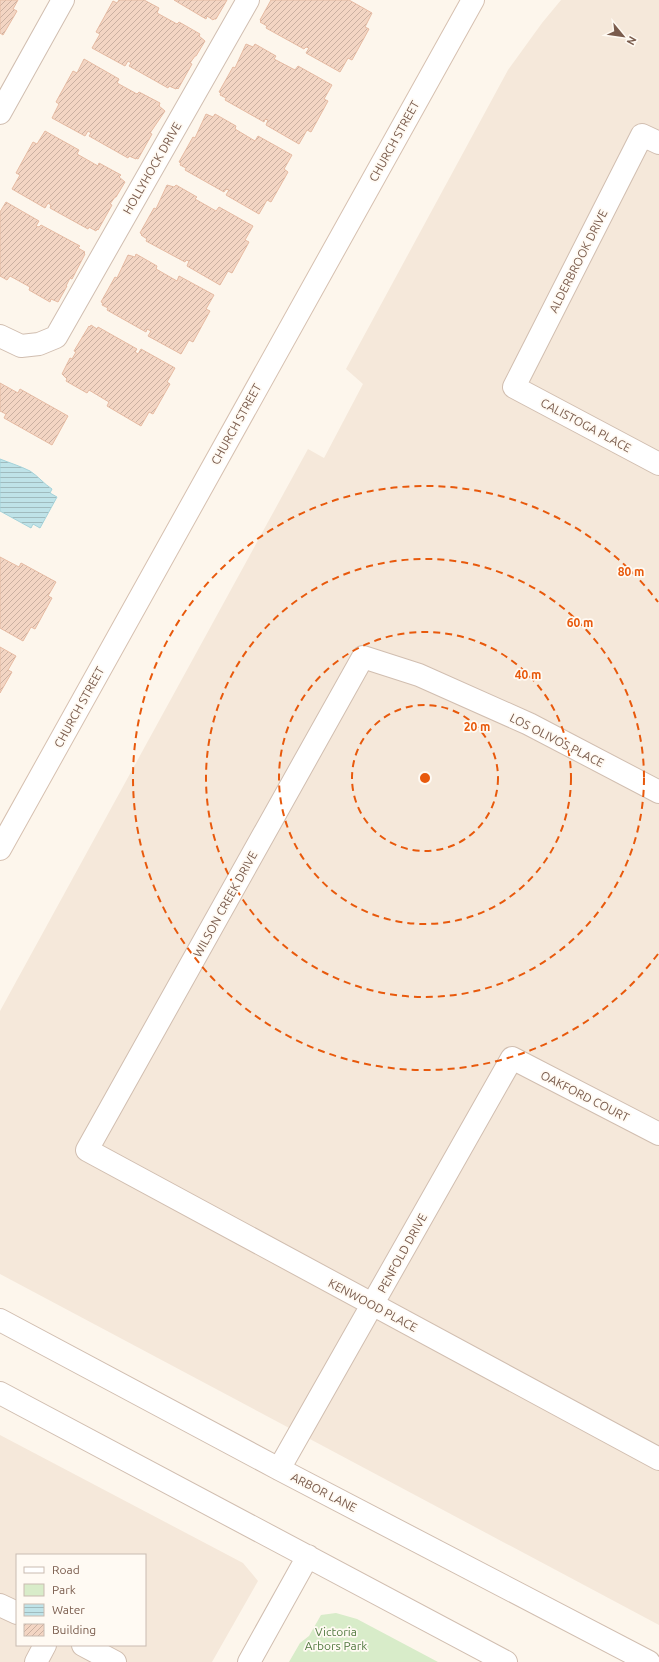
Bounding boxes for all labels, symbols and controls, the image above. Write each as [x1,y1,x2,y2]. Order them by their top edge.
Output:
north arrow [603,16,643,56]
text: N [625,34,639,47]
street label: CHURCH STREET [366,98,422,184]
street label: HOLLYHOCK DRIVE [120,119,184,216]
street label: ALDERBROOK DRIVE [546,207,610,315]
street label: CHURCH STREET [208,381,264,467]
street label: CALISTOGA PLACE [539,396,634,454]
text: 80 m [618,565,644,578]
text: 60 m [567,616,593,629]
street label: CHURCH STREET [51,664,107,750]
text: 40 m [515,668,541,681]
street label: LOS OLIVOS PLACE [508,711,606,769]
text: 20 m [464,720,490,733]
centre of rings [418,771,432,785]
street label: WILSON CREEK DRIVE [190,849,260,959]
street label: OAKFORD COURT [539,1068,632,1124]
street label: PENFOLD DRIVE [375,1211,429,1295]
street label: KENWOOD PLACE [326,1276,420,1334]
street label: ARBOR LANE [289,1470,359,1514]
legend [16,1554,146,1646]
text: Road [52,1563,80,1576]
text: Park [52,1583,76,1596]
text: Water [52,1603,85,1616]
text: Building [52,1623,96,1636]
park label: Victoria Arbors Park [305,1625,367,1652]

